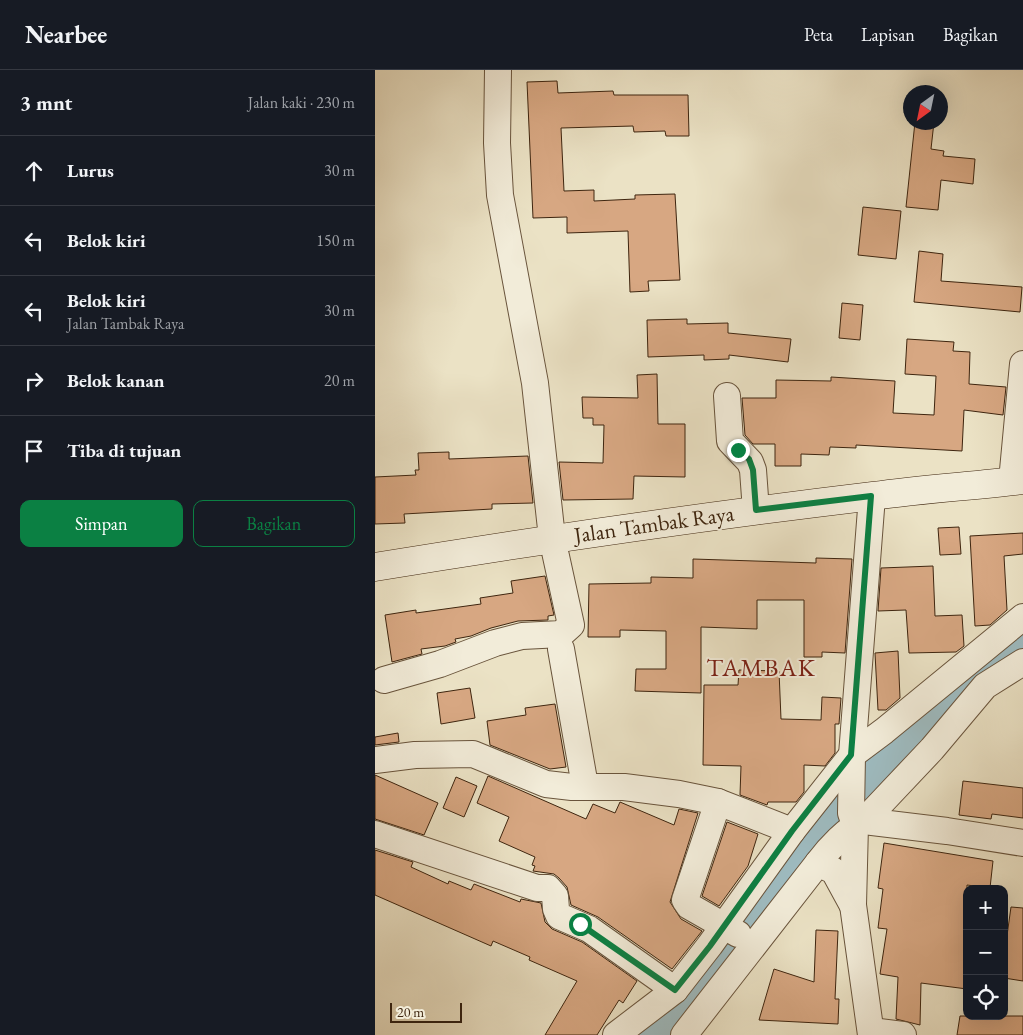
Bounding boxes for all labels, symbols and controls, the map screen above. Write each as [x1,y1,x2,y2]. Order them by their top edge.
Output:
text: Nearbee [25,19,107,50]
text: Peta [804,23,833,46]
text: Lapisan [861,23,915,46]
text: Bagikan [943,23,998,46]
north arrow [903,85,948,130]
text: 3 mnt [20,89,72,116]
text: Jalan kaki · 230 m [248,92,355,113]
icon: ahead [20,157,48,185]
text: Lurus [67,158,114,183]
text: 30 m [324,160,355,181]
icon: left [20,227,48,255]
text: Belok kiri [67,228,146,253]
text: 150 m [316,230,355,251]
text: Belok kiri [67,288,146,313]
icon: left [20,297,48,325]
text: 30 m [324,300,355,321]
text: Jalan Tambak Raya [67,313,184,334]
icon: right [20,367,48,395]
text: Belok kanan [67,368,165,393]
text: 20 m [324,370,355,391]
icon: arrive [20,437,48,465]
text: Tiba di tujuan [67,438,181,463]
route end [727,439,750,462]
street label: Jalan Tambak Raya [570,498,736,550]
button: Simpan [20,500,183,547]
button: Bagikan [193,500,355,547]
district label: TAMBAK [706,651,816,683]
map controls [963,885,1008,1020]
button: + [963,885,1008,930]
route start [569,913,592,936]
button: − [963,930,1008,975]
button: locate [963,975,1008,1020]
scale bar [390,1000,463,1023]
text: 20 m [397,1003,424,1021]

